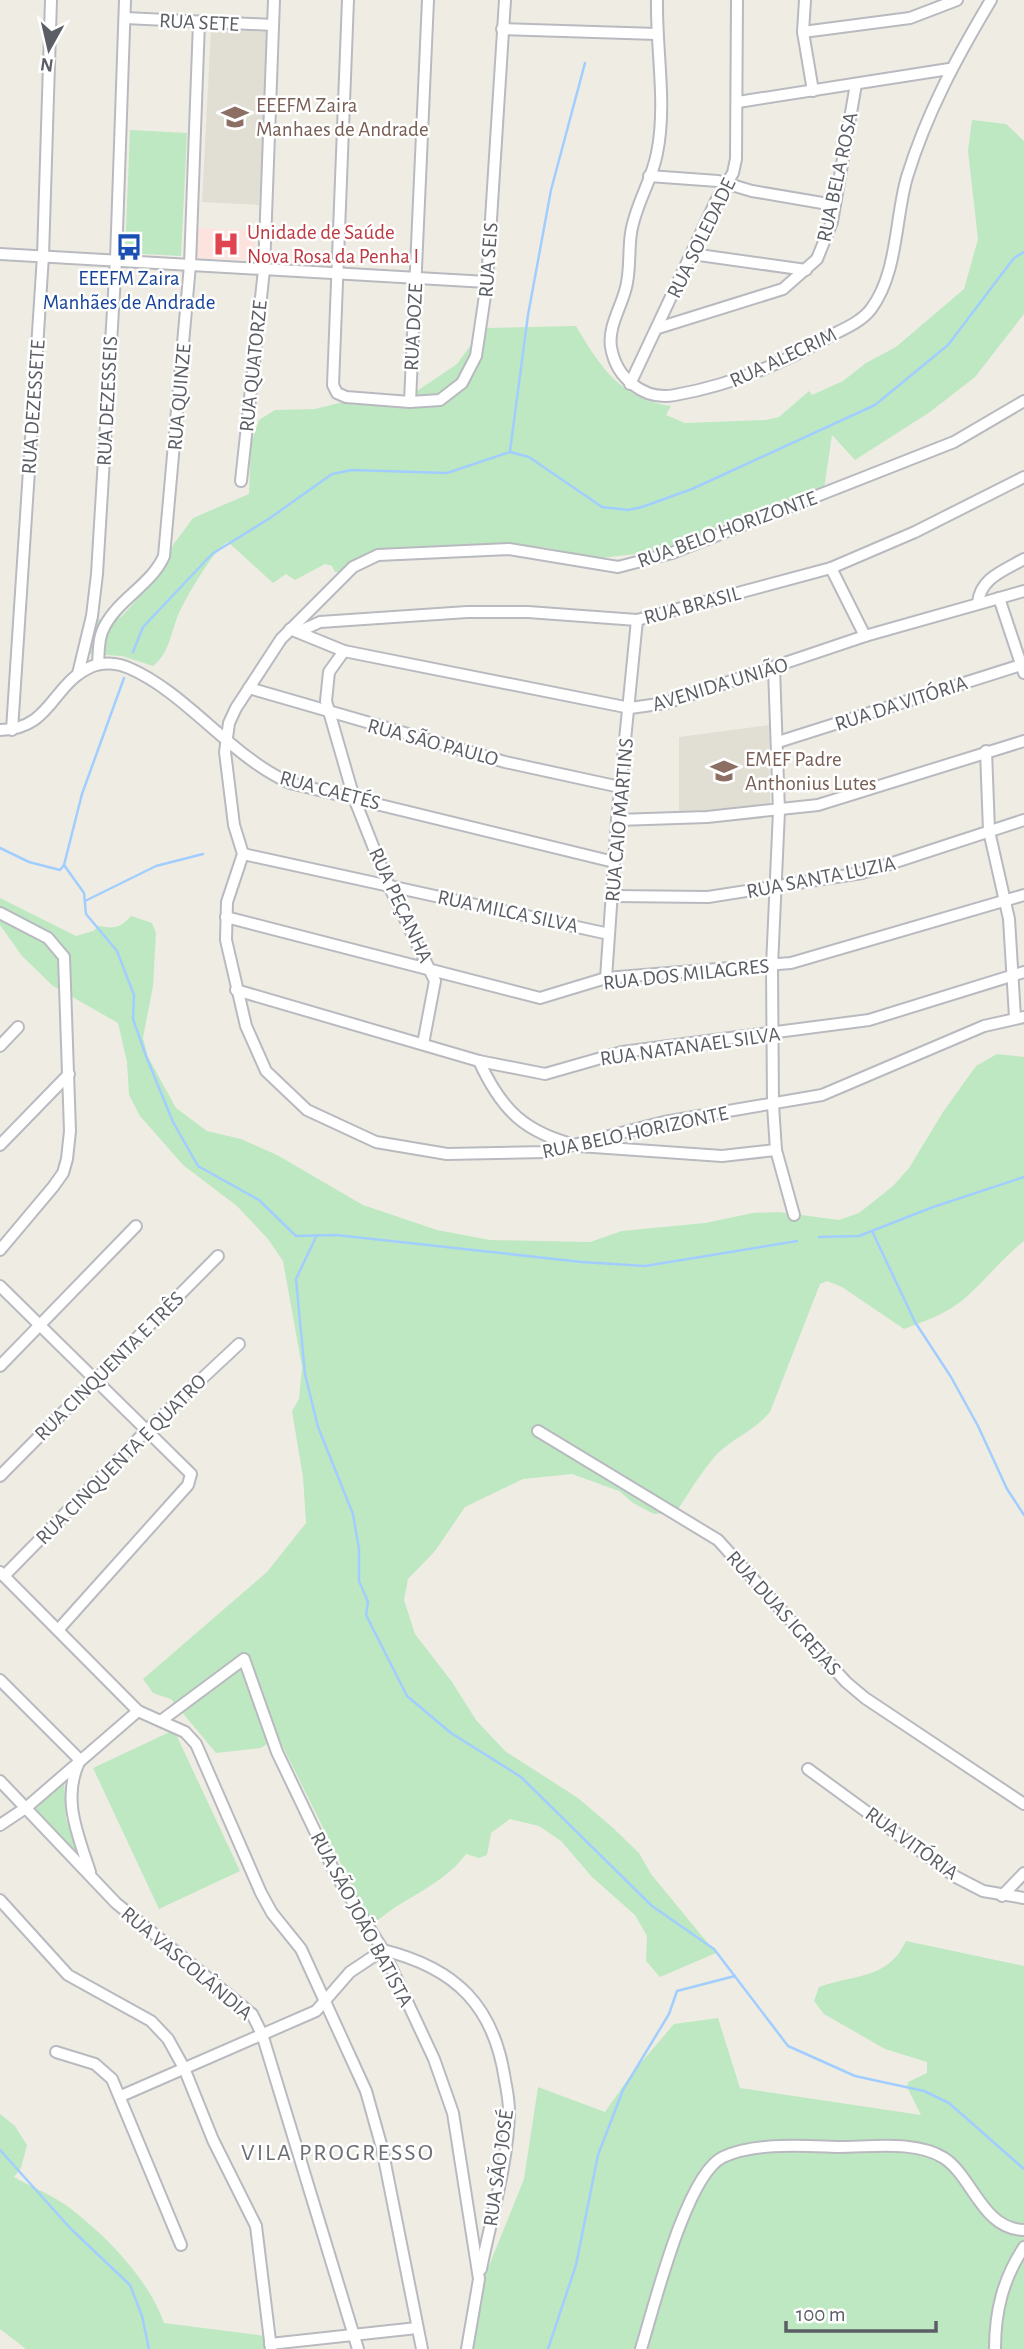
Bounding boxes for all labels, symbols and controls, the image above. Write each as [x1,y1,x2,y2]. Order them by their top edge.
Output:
street label: RUA SETE [158,10,240,35]
north arrow [14,14,84,84]
text: N [39,54,55,75]
place label: EEEFM Zaira Manhaes de Andrade [256,95,429,140]
school or university icon: EEEFM Zaira Manhaes de Andrade [220,102,250,132]
street label: RUA BELA ROSA [813,110,862,244]
street label: RUA SOLEDADE [663,175,740,302]
place label: Unidade de Saúde Nova Rosa da Penha I [247,222,419,267]
street label: RUA SEIS [475,222,502,298]
hospital icon: Unidade de Saúde Nova Rosa da Penha I [211,229,241,259]
bus stop icon: EEEFM Zaira Manhães de Andrade [114,232,144,262]
place label: EEEFM Zaira Manhães de Andrade [43,268,215,313]
street label: RUA DOZE [401,283,426,371]
street label: RUA QUATORZE [236,299,271,433]
street label: RUA ALECRIM [727,324,840,391]
street label: RUA DEZESSEIS [94,335,121,466]
street label: RUA DEZESSETE [18,339,49,475]
street label: RUA QUINZE [164,343,195,451]
street label: RUA BELO HORIZONTE [635,487,820,572]
street label: RUA BRASIL [642,582,743,628]
street label: AVENIDA UNIÃO [649,652,791,715]
street label: RUA DA VITÓRIA [832,670,970,735]
street label: RUA SÃO PAULO [365,713,501,770]
street label: RUA CAIO MARTINS [602,737,637,903]
place label: EMEF Padre Anthonius Lutes [745,749,877,794]
school or university icon: EMEF Padre Anthonius Lutes [709,756,739,786]
street label: RUA CAETÉS [277,765,383,814]
street label: RUA PEÇANHA [365,844,436,966]
street label: RUA SANTA LUZIA [745,853,897,902]
street label: RUA MILCA SILVA [436,886,580,937]
street label: RUA DOS MILAGRES [602,955,770,994]
street label: RUA NATANAEL SILVA [599,1023,782,1070]
street label: RUA BELO HORIZONTE [540,1103,730,1162]
street label: RUA CINQUENTA E TRÊS [29,1286,188,1445]
street label: RUA CINQUENTA E QUATRO [32,1370,211,1549]
street label: RUA DUAS IGREJAS [722,1547,845,1680]
street label: RUA VITÓRIA [861,1801,963,1884]
street label: RUA SÃO JOÃO BATISTA [306,1827,418,2010]
street label: RUA VASCOLÂNDIA [117,1901,257,2024]
street label: RUA SÃO JOSÉ [478,2108,517,2228]
district label: VILA PROGRESSO [241,2141,435,2165]
scale bar [786,2290,936,2334]
text: 100 m [796,2304,846,2325]

